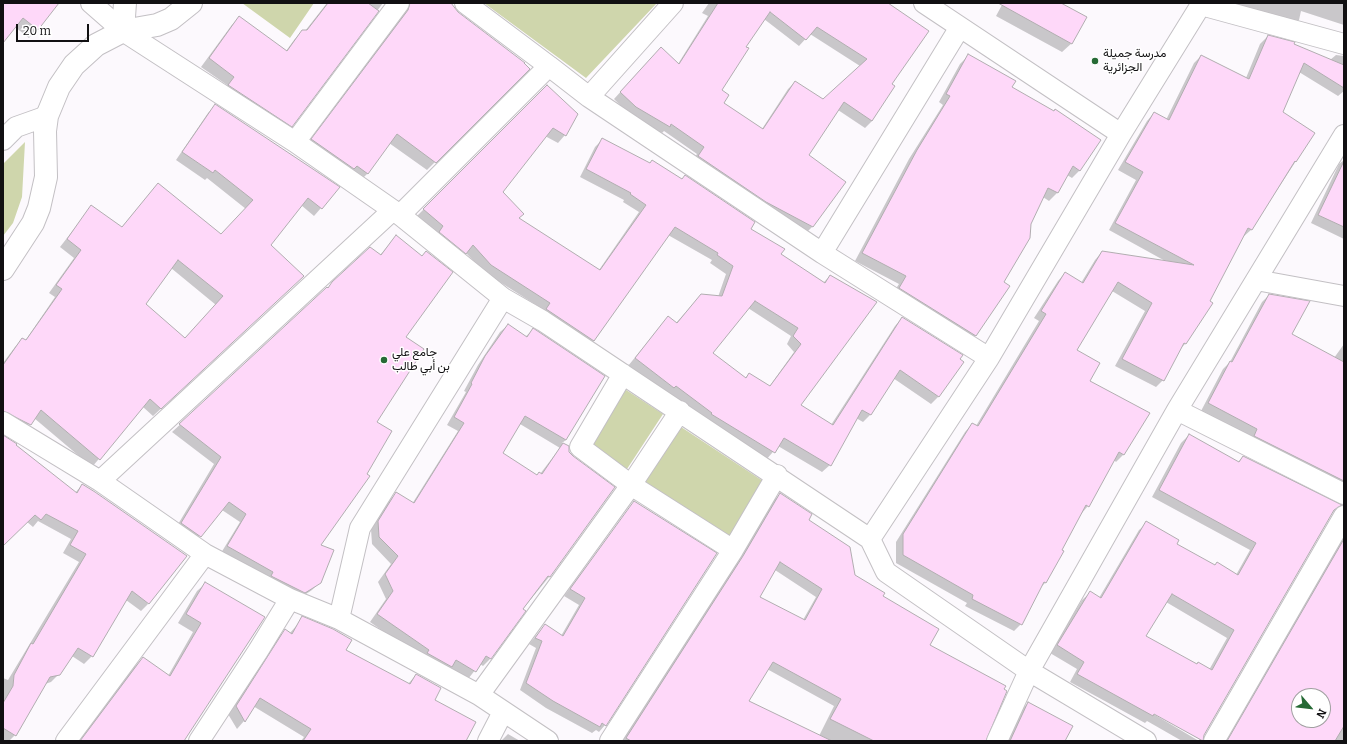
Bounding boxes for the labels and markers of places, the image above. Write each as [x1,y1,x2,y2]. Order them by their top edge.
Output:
place label: مدرسة جميلة الجزائرية [1103,47,1166,75]
marker: مدرسة جميلة الجزائرية [1090,56,1100,66]
place label: جامع علي بن أبي طالب [392,346,450,374]
marker: جامع علي بن أبي طالب [379,355,389,365]

